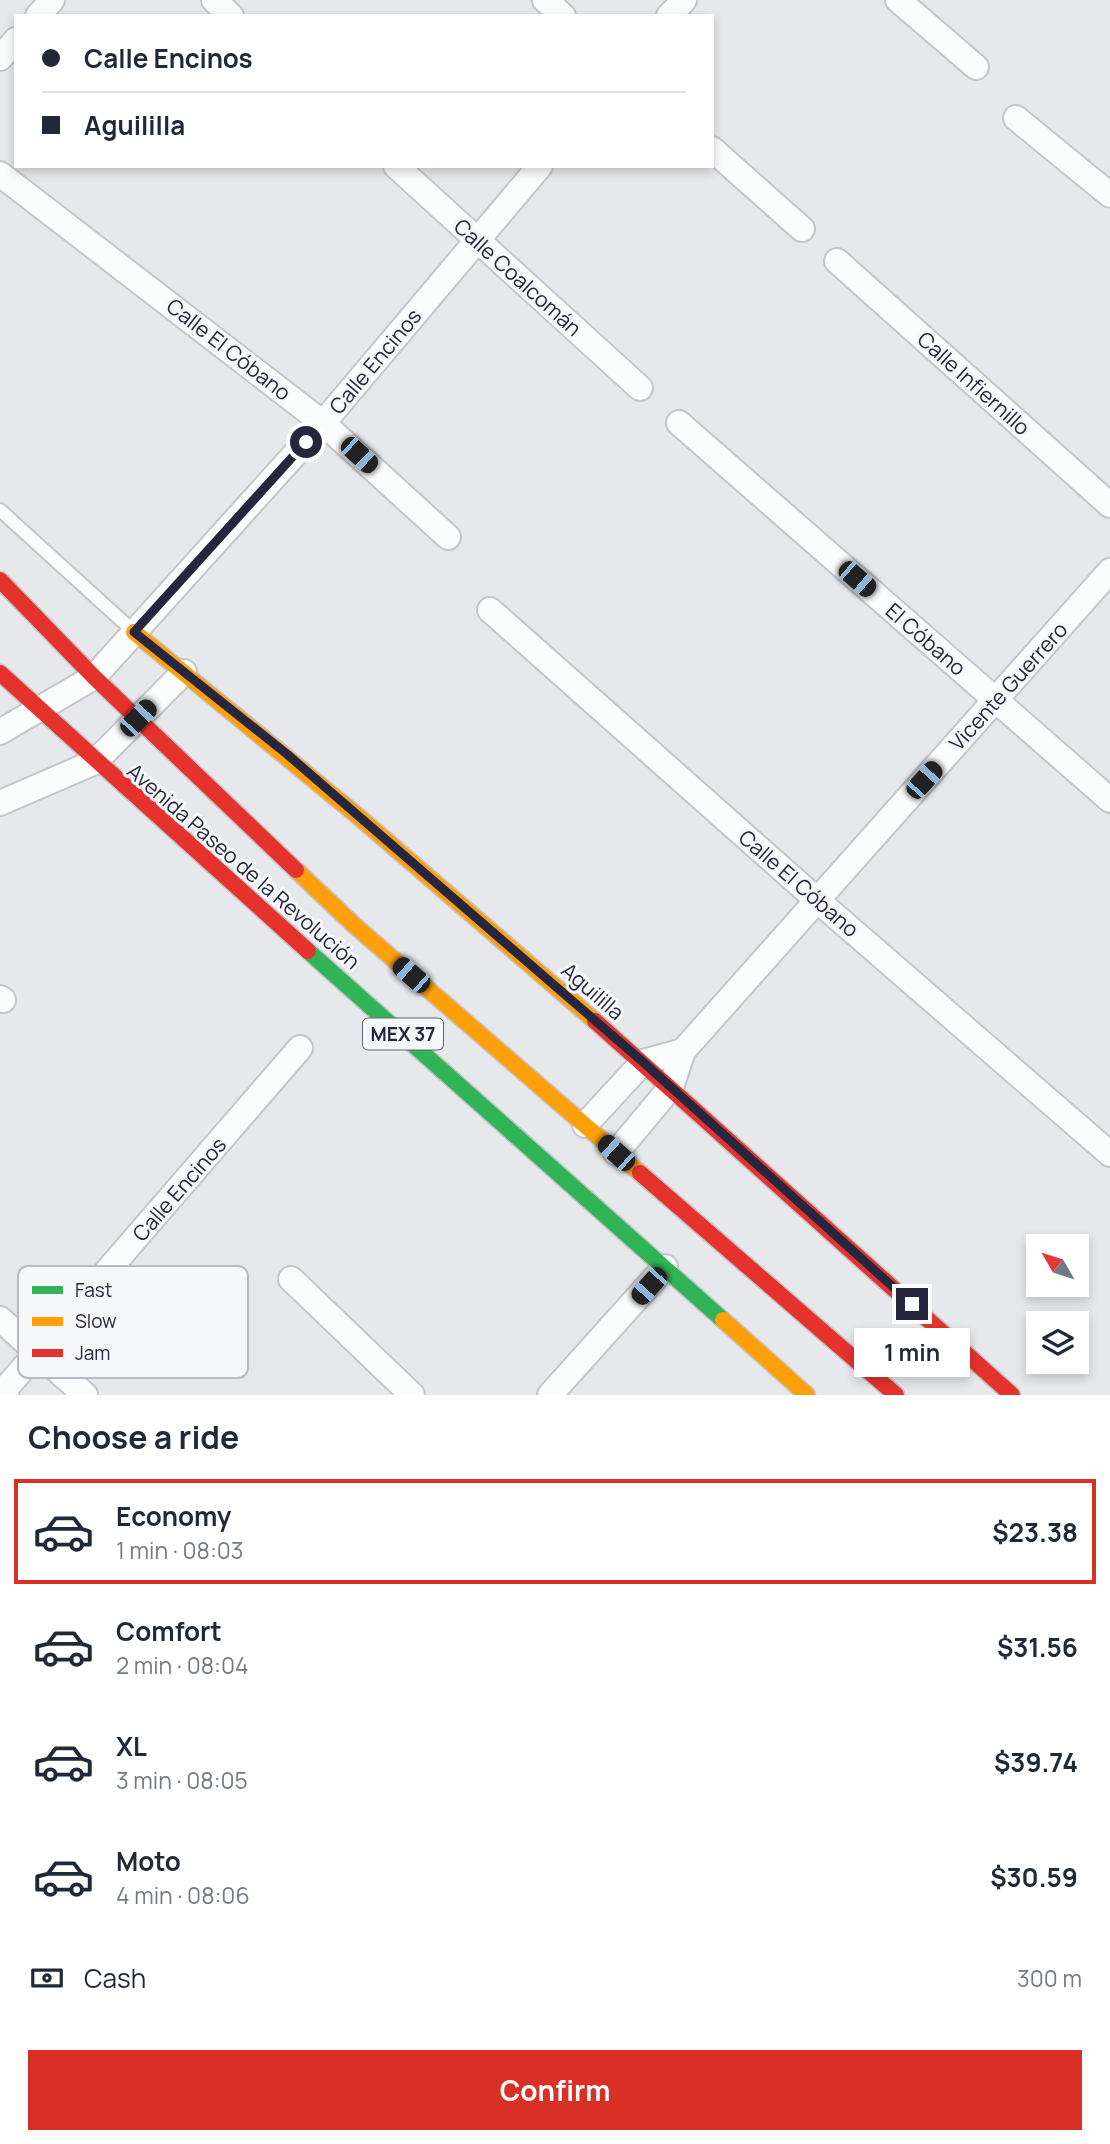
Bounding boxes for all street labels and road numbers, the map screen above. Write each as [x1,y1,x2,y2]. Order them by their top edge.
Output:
street label: Calle Coalcomán [448,212,588,342]
street label: Calle El Cóbano [161,292,297,406]
street label: Calle Encinos [323,302,427,420]
street label: Calle Infiernillo [912,325,1036,441]
street label: El Cóbano [880,596,972,682]
street label: Vicente Guerrero [943,616,1073,756]
street label: Avenida Paseo de la Revolución [122,757,366,975]
street label: Calle El Cóbano [733,823,865,943]
street label: Aguililla [556,956,630,1026]
road number: MEX 37 [363,1018,443,1050]
street label: Calle Encinos [126,1131,232,1247]

